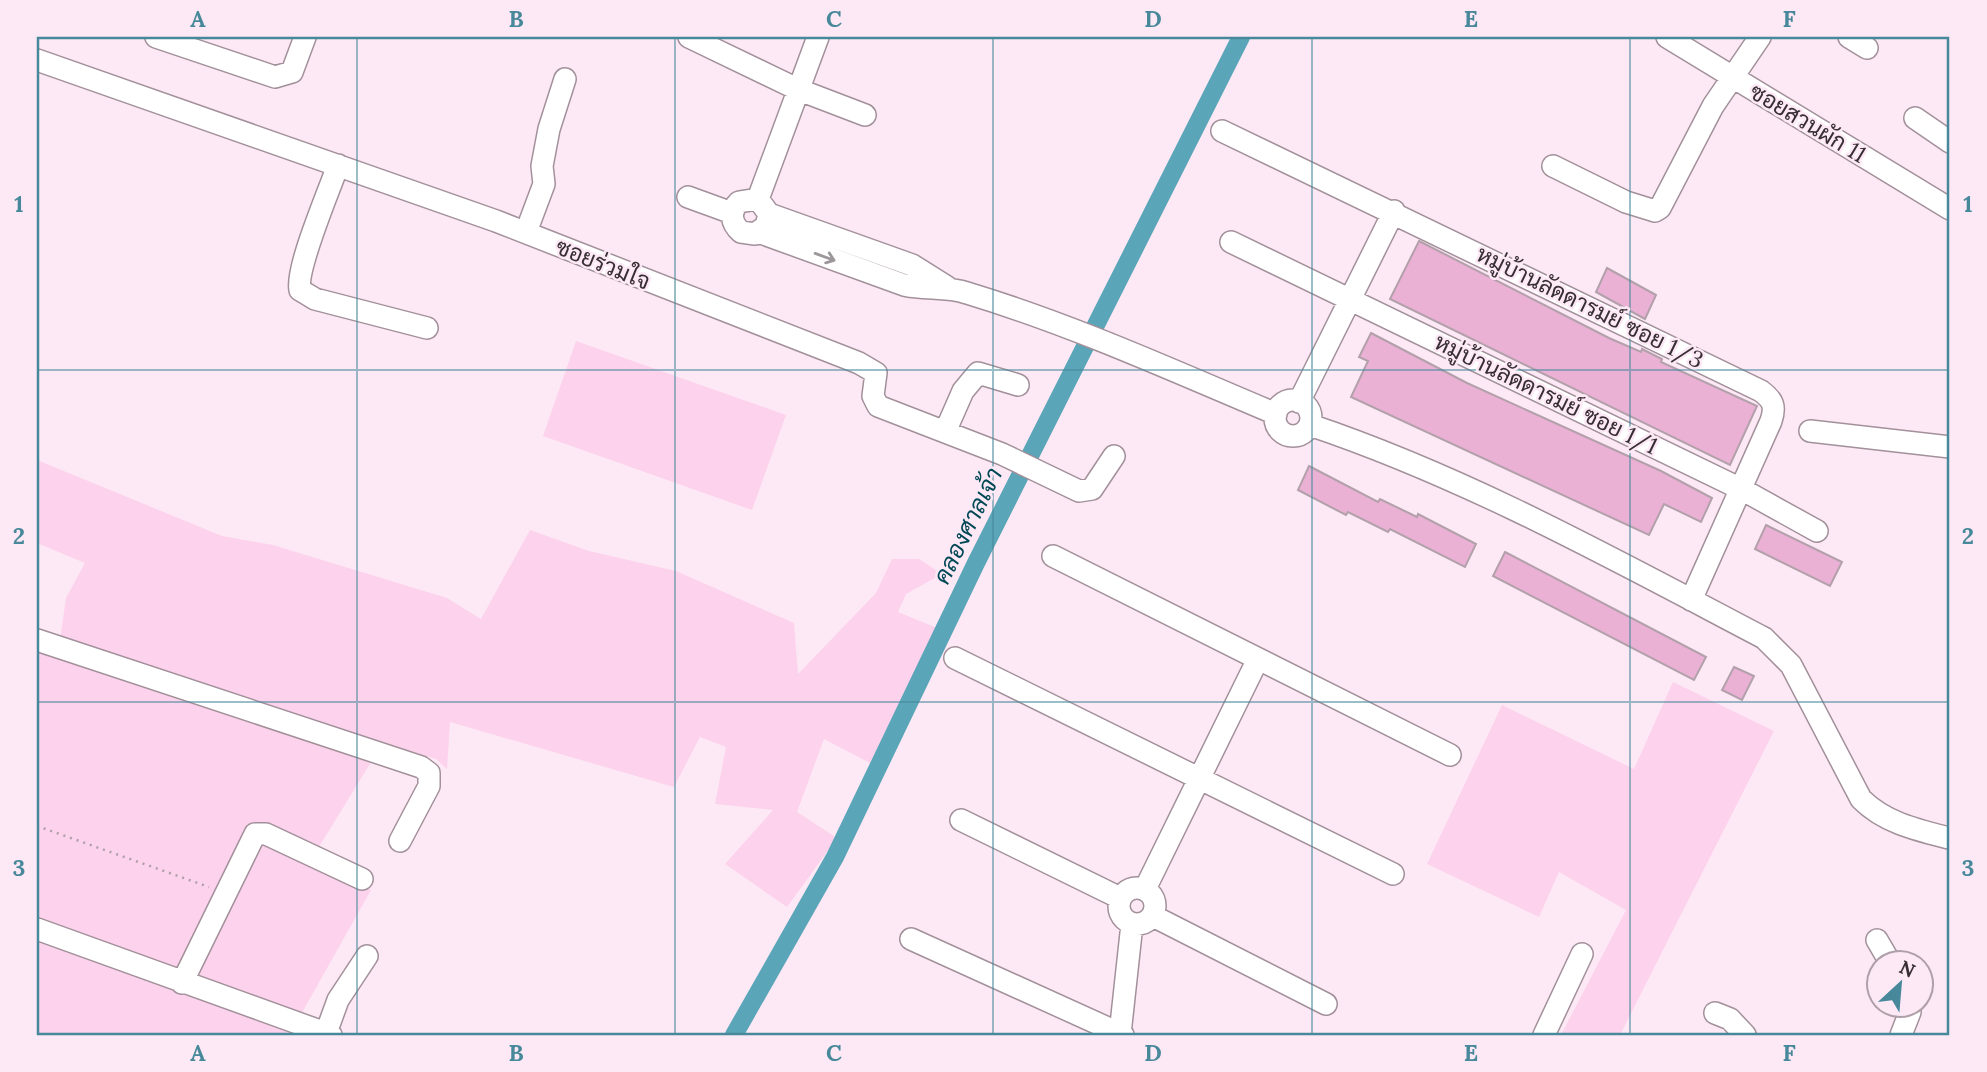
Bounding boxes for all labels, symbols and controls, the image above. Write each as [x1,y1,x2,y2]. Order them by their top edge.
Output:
text: A [190,4,206,33]
text: B [508,4,524,33]
text: C [826,4,842,33]
text: D [1144,4,1162,33]
text: E [1464,4,1478,33]
text: F [1782,4,1796,33]
street label: ซอยสวนผัก 11 [1745,76,1872,169]
text: 1 [14,189,24,218]
text: 1 [1963,189,1973,218]
street label: ซอยร่วมใจ [552,231,655,296]
street label: หมู่บ้านลัดดารมย์ ซอย 1/3 [1471,238,1709,377]
one-way arrow [813,252,835,264]
street label: หมู่บ้านลัดดารมย์ ซอย 1/1 [1429,326,1663,463]
water label: คลองศาลเจ้า [926,462,1009,589]
text: 2 [13,521,25,550]
text: 2 [1962,521,1974,550]
text: 3 [13,853,25,882]
text: 3 [1962,853,1974,882]
north arrow [1864,950,1934,1020]
text: N [1896,955,1920,983]
text: A [190,1038,206,1067]
text: B [508,1038,524,1067]
text: C [826,1038,842,1067]
text: D [1144,1038,1162,1067]
text: E [1464,1038,1478,1067]
text: F [1782,1038,1796,1067]

